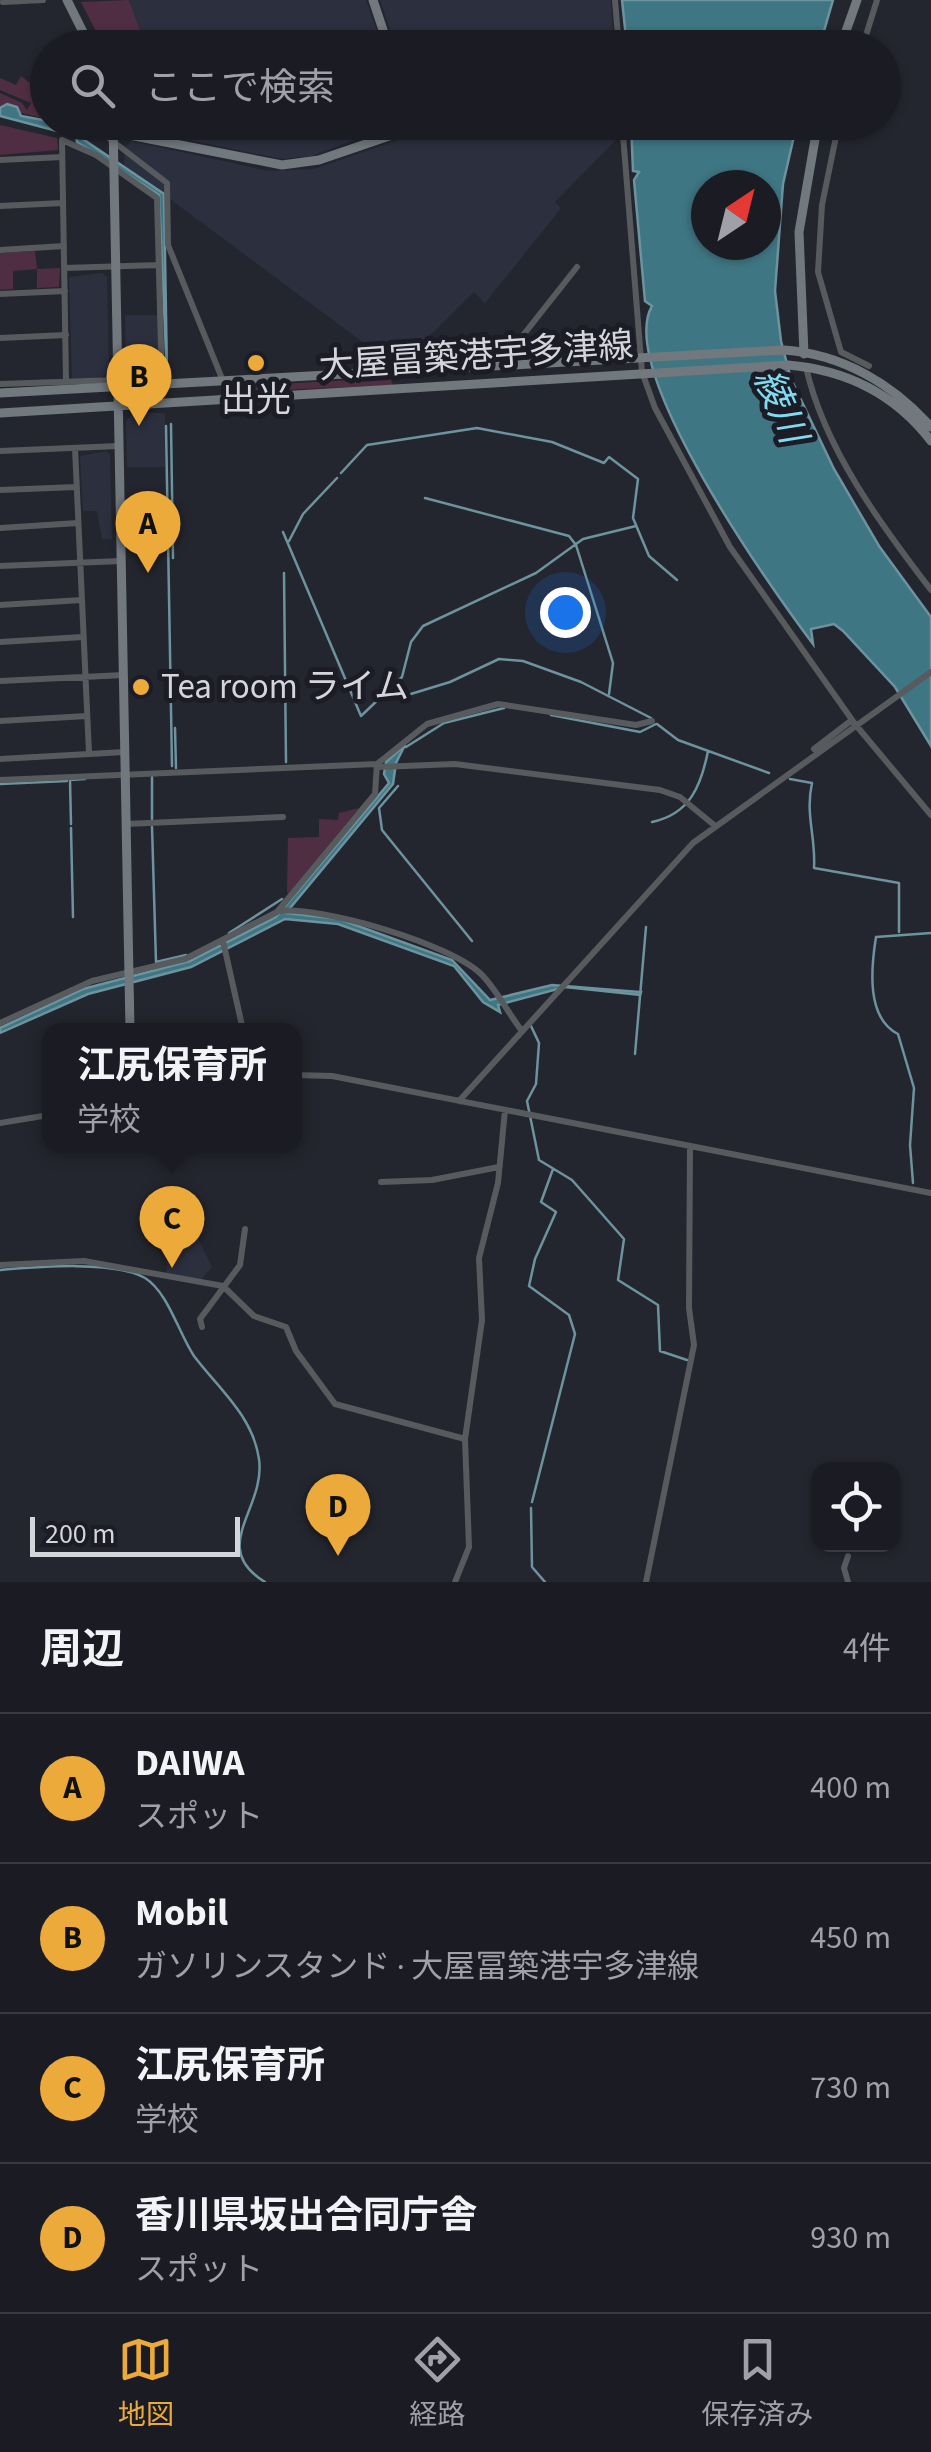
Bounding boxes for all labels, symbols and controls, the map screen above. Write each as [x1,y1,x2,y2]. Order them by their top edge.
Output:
search box [30,30,901,140]
icon: search [65,58,120,113]
text: ここで検索 [145,61,335,115]
north arrow [691,170,781,260]
street label: 大屋冨築港宇多津線 [317,320,635,392]
pin: B [106,344,172,426]
marker: 出光 [245,352,267,374]
water label: 綾川 [740,360,821,455]
place label: 出光 [221,375,291,425]
pin: A [116,490,180,573]
your location [540,587,591,638]
place label: Tea room ライム [161,662,409,712]
marker: Tea room ライム [130,676,152,698]
popup [42,1023,302,1153]
text: 江尻保育所 [77,1039,267,1093]
text: 学校 [77,1097,141,1143]
pin: C [140,1186,204,1268]
map controls [811,1462,901,1552]
button: locate [811,1462,901,1552]
pin: D [306,1474,370,1556]
scale bar [30,1512,240,1556]
text: 200 m [45,1514,116,1554]
text: 周辺 [40,1620,124,1680]
text: 4件 [843,1626,891,1672]
text: DAIWA [135,1736,245,1790]
text: A [63,1765,82,1811]
text: 400 m [810,1765,891,1811]
text: スポット [135,1794,263,1840]
text: Mobil [135,1886,228,1940]
text: B [63,1915,82,1961]
text: 450 m [810,1915,891,1961]
text: ガソリンスタンド · 大屋冨築港宇多津線 [135,1944,699,1990]
text: 江尻保育所 [135,2039,325,2093]
text: C [63,2065,82,2111]
text: 730 m [810,2065,891,2111]
text: 学校 [135,2097,199,2143]
text: 香川県坂出合同庁舎 [135,2189,477,2243]
text: D [62,2215,83,2261]
text: 930 m [810,2215,891,2261]
text: スポット [135,2247,263,2293]
tab: 地図 [118,2332,174,2435]
tab: 経路 [409,2332,465,2435]
tab: 保存済み [701,2332,813,2435]

